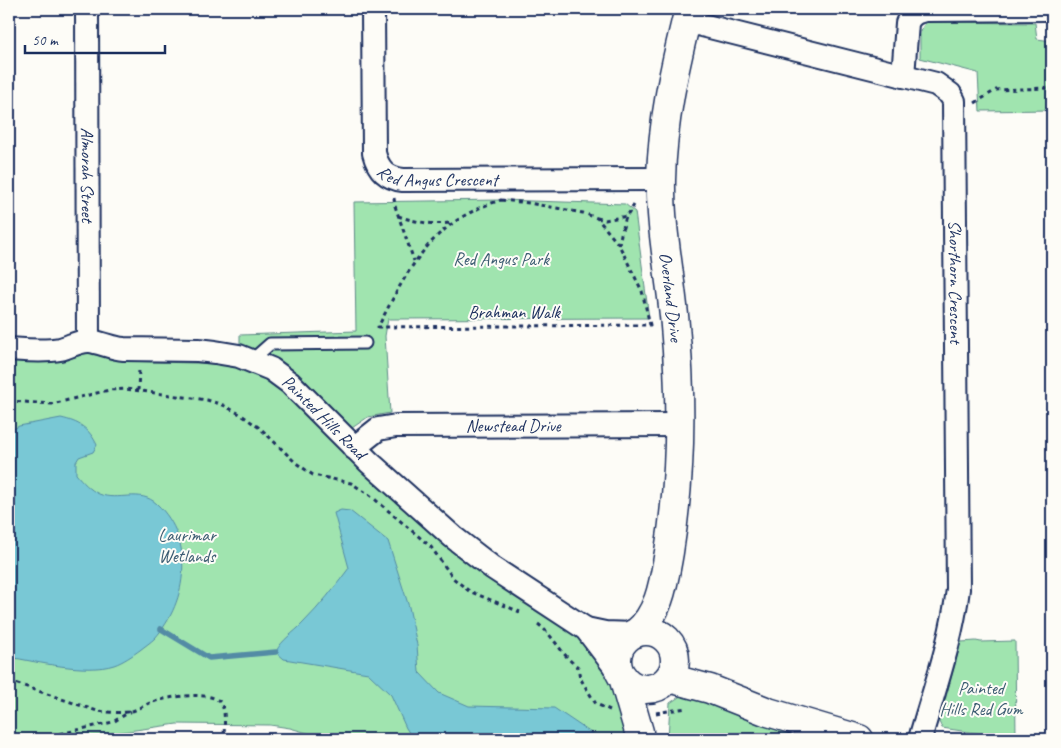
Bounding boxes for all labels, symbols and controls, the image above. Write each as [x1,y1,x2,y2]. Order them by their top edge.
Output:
scale bar [25,22,165,54]
text: 50 m [32,31,59,50]
street label: Almorah Street [76,128,99,224]
street label: Red Angus Crescent [373,161,501,191]
street label: Shorthorn Crescent [944,220,967,346]
park label: Red Angus Park [453,248,550,270]
street label: Overland Drive [655,251,688,344]
street label: Brahman Walk [468,301,561,323]
street label: Painted Hills Road [278,370,373,466]
street label: Newstead Drive [466,414,562,437]
park label: Laurimar Wetlands [158,524,217,567]
park label: Painted Hills Red Gum [939,677,1024,720]

